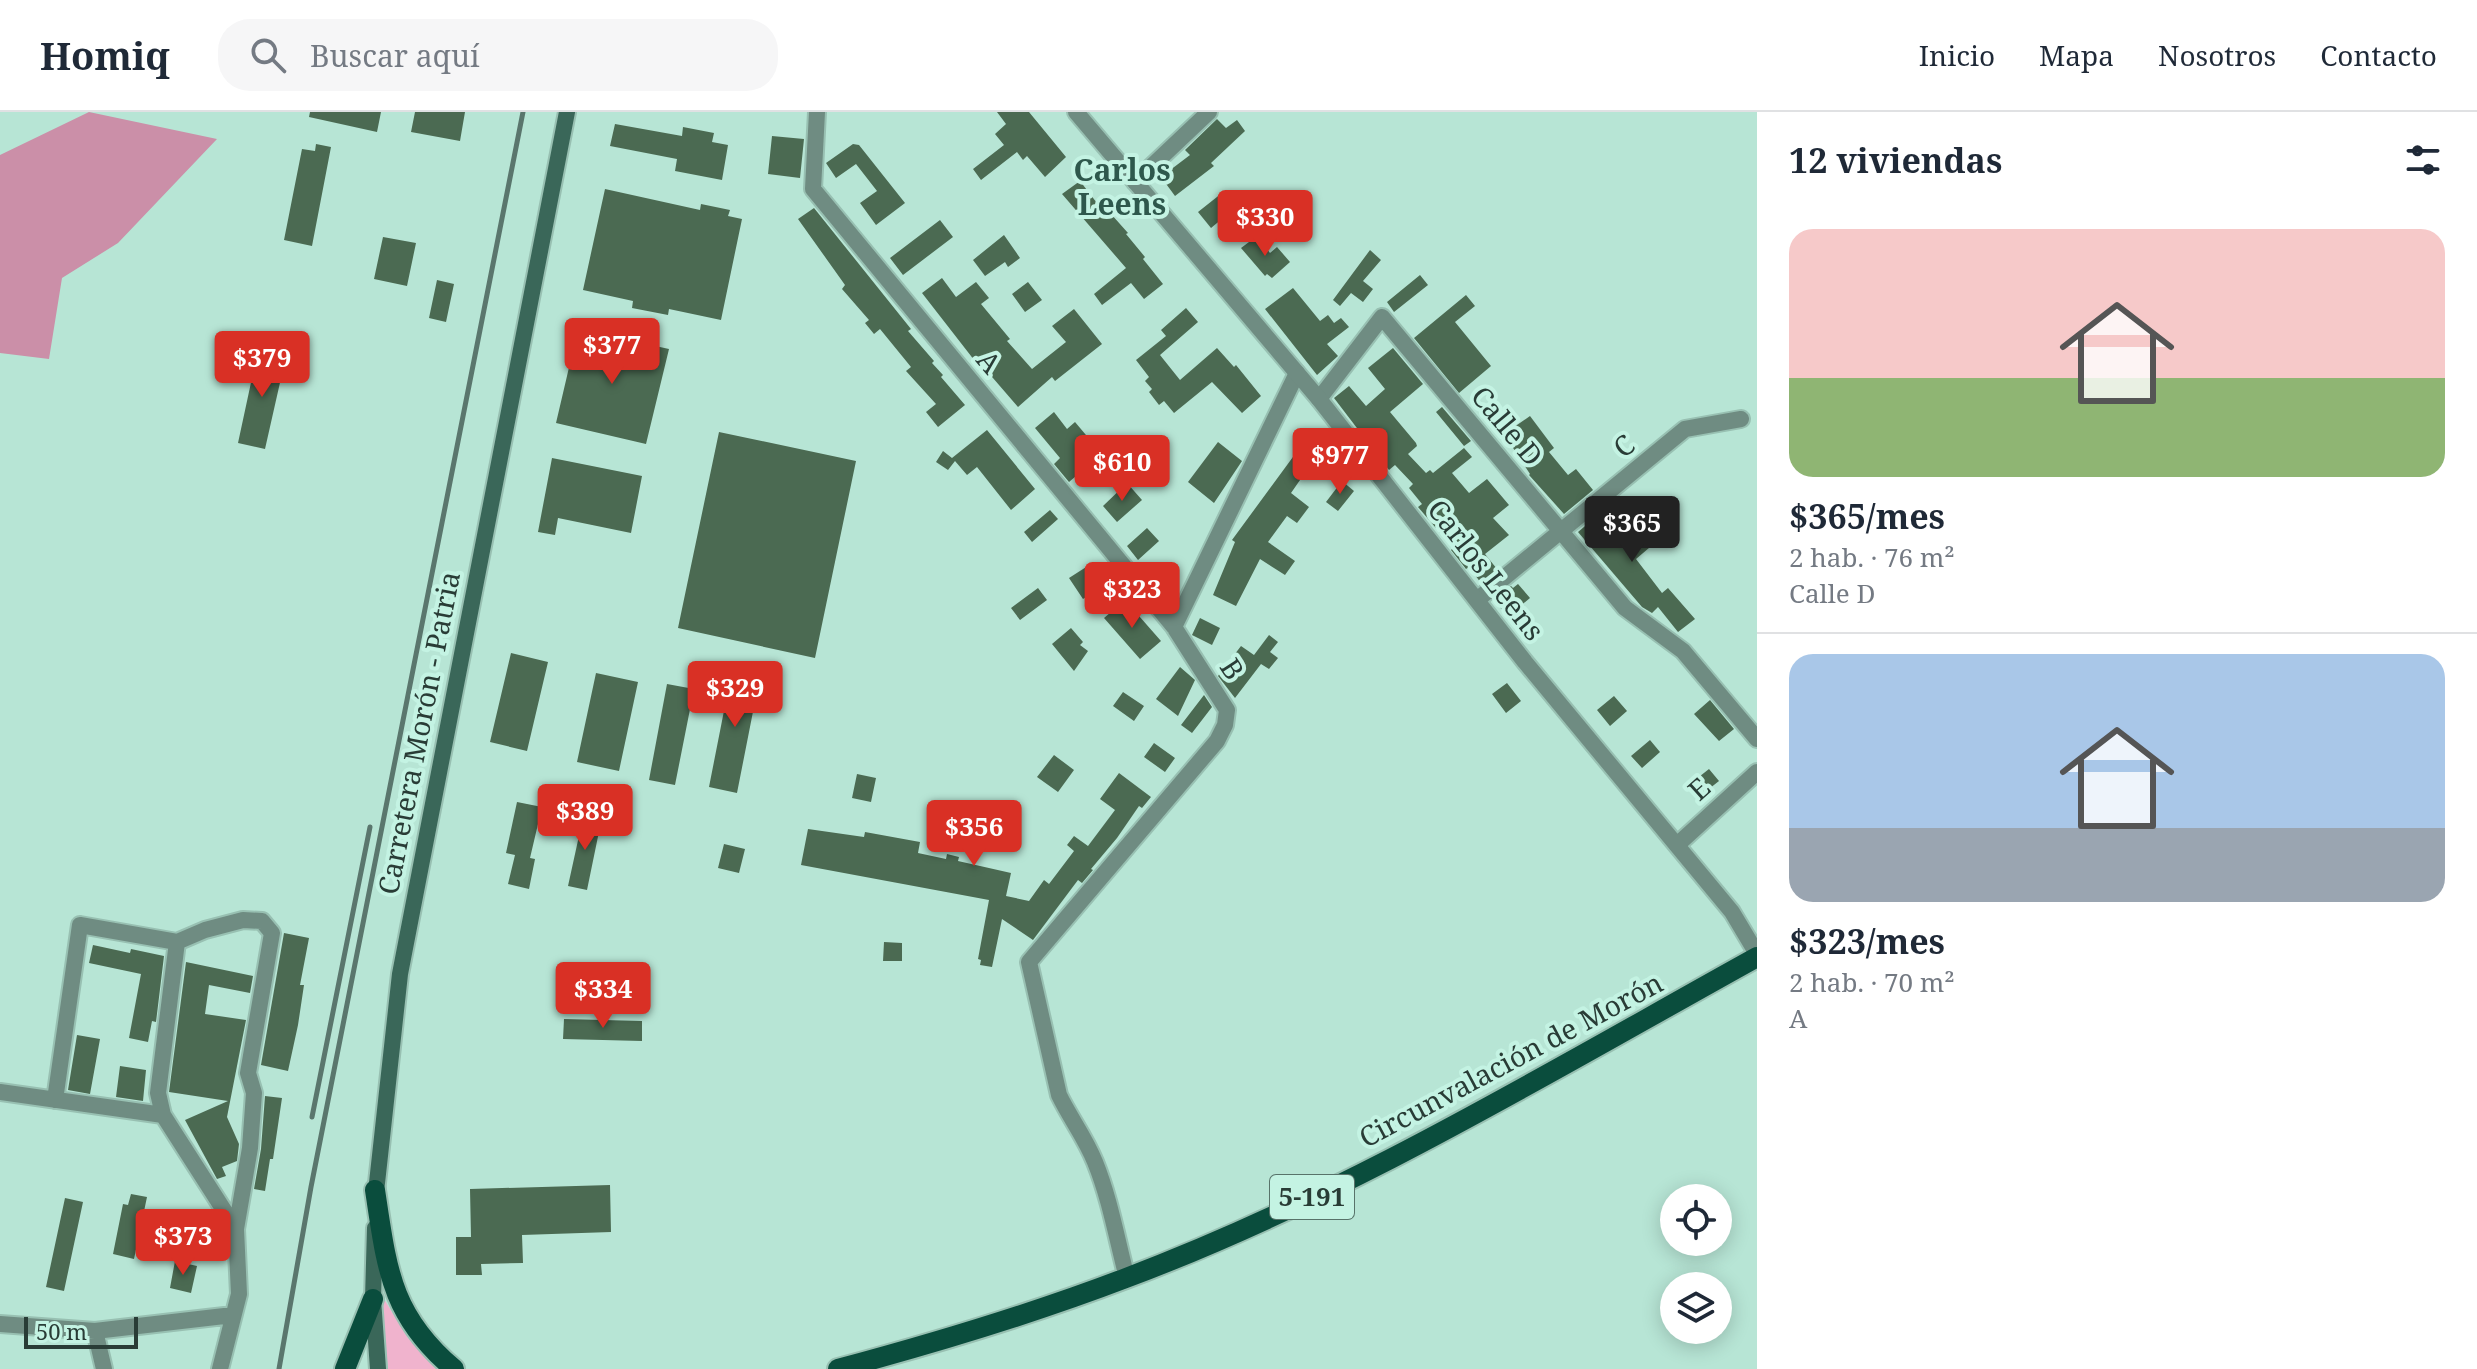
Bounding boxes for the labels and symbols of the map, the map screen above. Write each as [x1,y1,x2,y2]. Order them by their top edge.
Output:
district label: Carlos Leens [1073,149,1171,224]
pin: $330 [1218,190,1312,258]
pin: $377 [565,318,659,386]
pin: $379 [215,331,309,399]
street label: A [969,342,1011,381]
street label: Calle D [1463,378,1552,473]
street label: C [1605,425,1642,465]
pin: $977 [1293,428,1387,496]
pin: $610 [1075,435,1169,503]
street label: Carlos Leens [1420,491,1554,648]
pin: $365 [1585,496,1679,564]
pin: $323 [1085,562,1179,630]
street label: Carretera Morón - Patria [368,568,468,898]
street label: B [1212,650,1254,686]
pin: $329 [688,661,782,729]
street label: E [1679,768,1718,808]
pin: $389 [538,784,632,852]
pin: $356 [927,800,1021,868]
pin: $334 [556,962,650,1030]
street label: Circunvalación de Morón [1352,963,1669,1155]
road number: 5-191 [1270,1175,1354,1219]
pin: $373 [136,1209,230,1277]
scale bar [24,1313,138,1349]

